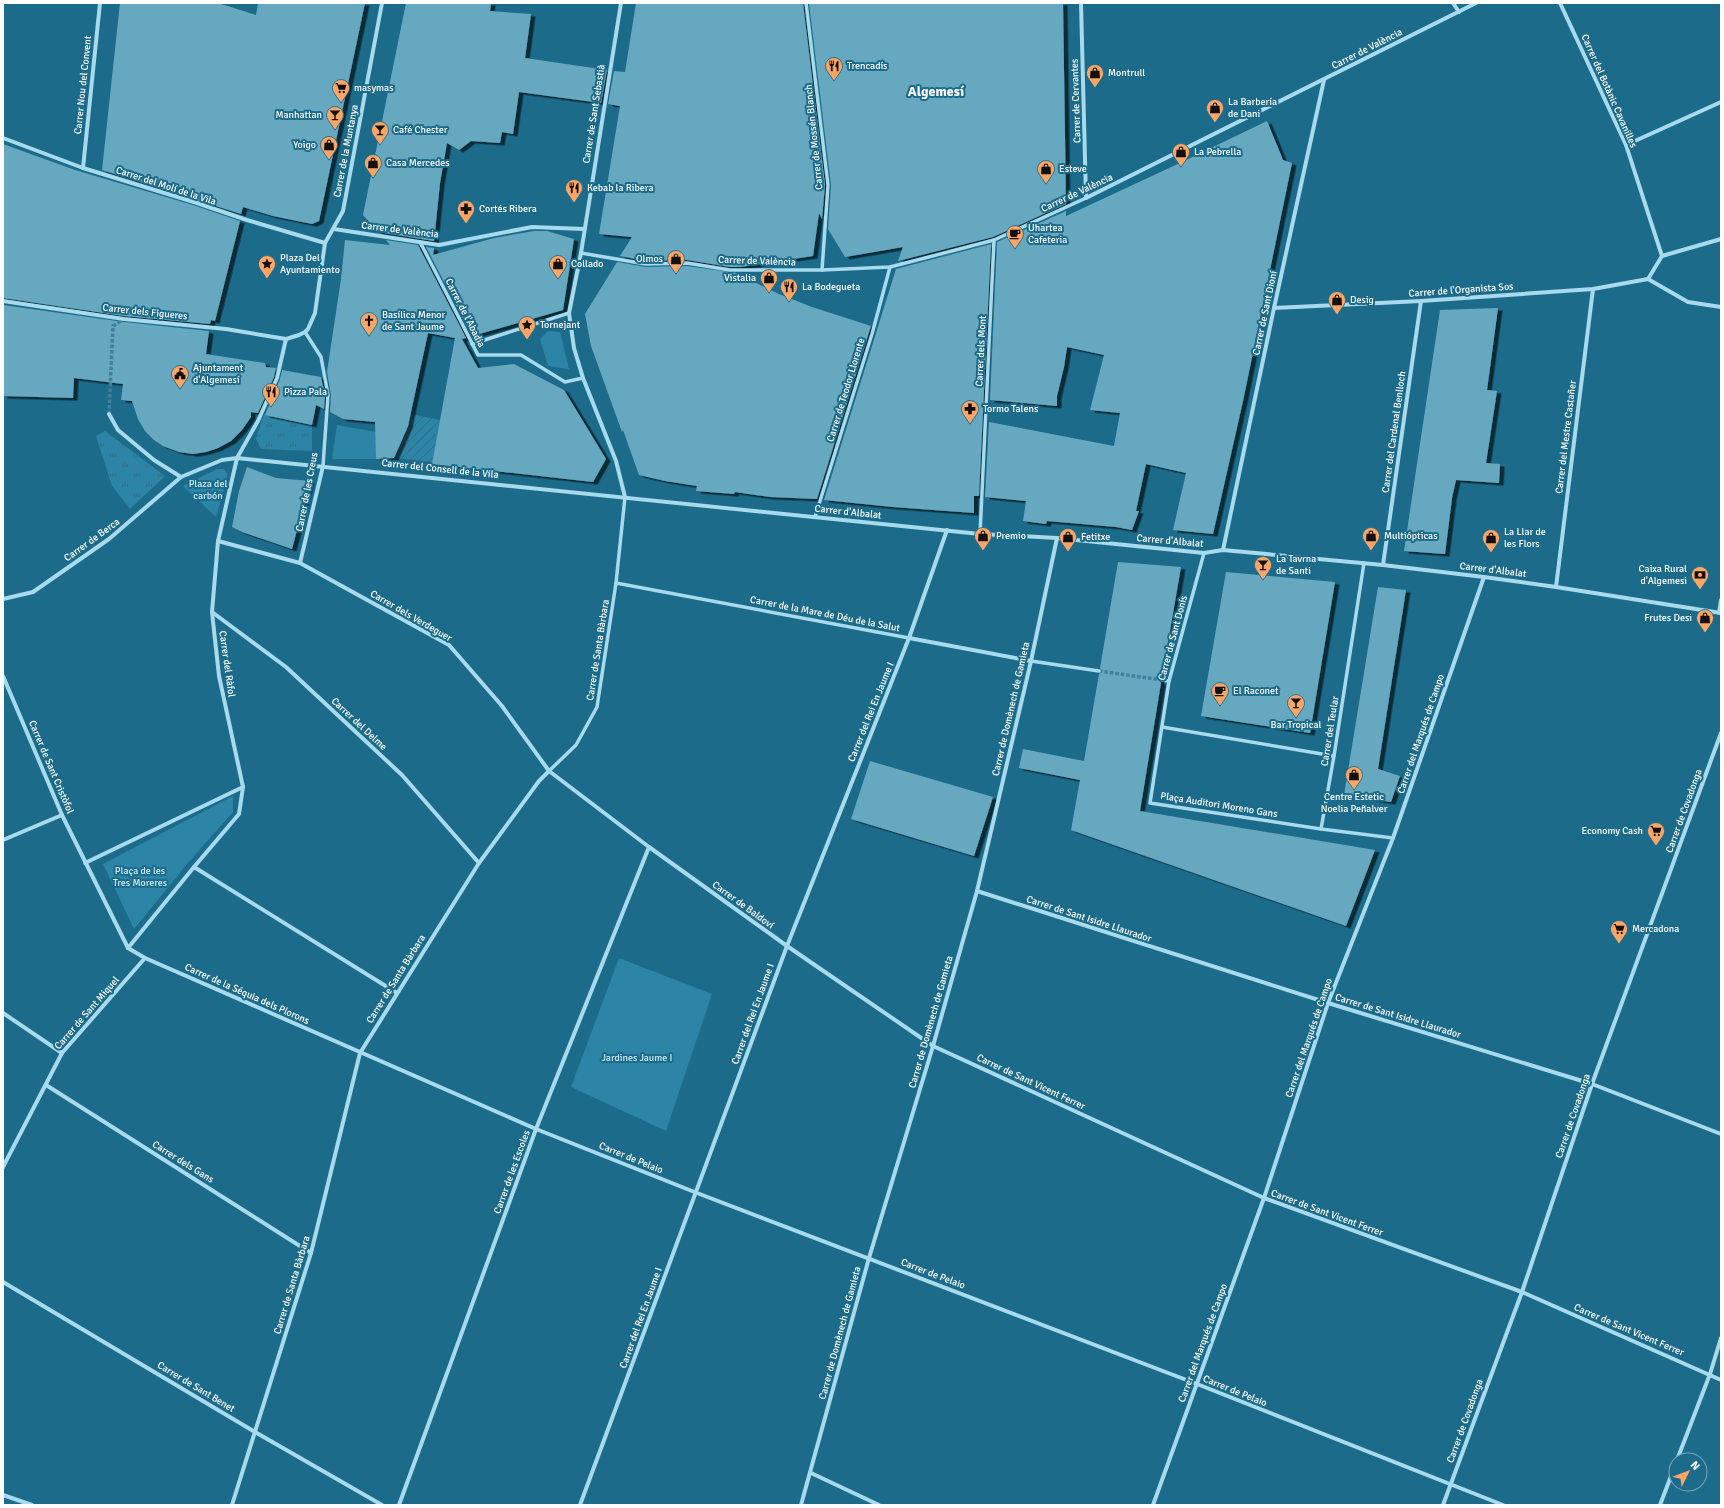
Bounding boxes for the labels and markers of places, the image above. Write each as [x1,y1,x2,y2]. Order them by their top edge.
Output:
restaurant icon: Trencadís [824,56,844,81]
place label: Trencadís [847,60,888,72]
shop icon: Montrull [1085,63,1105,88]
place label: Montrull [1108,67,1145,79]
supermarket icon: masymas [331,78,351,103]
place label: masymas [354,82,394,94]
place label: La Barbería de Dani [1228,96,1277,120]
shop icon: La Barbería de Dani [1205,98,1225,123]
bar icon: Manhattan [325,105,345,130]
place label: Manhattan [275,109,322,121]
bar icon: Café Chester [370,120,390,145]
place label: Café Chester [393,124,448,136]
shop icon: Yoigo [319,135,339,160]
place label: Yoigo [293,139,316,151]
shop icon: La Pebrella [1171,142,1191,167]
place label: La Pebrella [1194,146,1241,158]
shop icon: Casa Mercedes [363,153,383,178]
place label: Casa Mercedes [386,157,450,169]
shop icon: Esteve [1036,159,1056,184]
place label: Esteve [1059,163,1087,175]
restaurant icon: Kebab la Ribera [564,178,584,203]
place label: Kebab la Ribera [587,182,654,194]
pharmacy icon: Cortés Ribera [456,199,476,224]
place label: Cortés Ribera [479,203,537,215]
place label: Uhartea Cafeteria [1028,222,1067,246]
cafe icon: Uhartea Cafeteria [1005,224,1025,249]
shop icon: Olmos [666,249,686,274]
place label: Plaza Del Ayuntamiento [280,252,340,276]
place label: Olmos [636,253,664,265]
place icon: Plaza Del Ayuntamiento [257,254,277,279]
shop icon: Collado [548,254,568,279]
place label: Collado [571,258,603,270]
shop icon: Vistalia [759,268,779,293]
place label: Vistalia [724,272,756,284]
restaurant icon: La Bodegueta [779,277,799,302]
place label: La Bodegueta [802,281,860,293]
shop icon: Desig [1327,290,1347,315]
place label: Desig [1350,294,1374,306]
place label: Basílica Menor de Sant Jaume [382,309,446,333]
church icon: Basílica Menor de Sant Jaume [359,311,379,336]
place icon: Tornejant [517,315,537,340]
place label: Tornejant [540,319,581,331]
place label: Ajuntament d'Algemesí [193,362,244,386]
public building icon: Ajuntament d'Algemesí [170,364,190,389]
restaurant icon: Pizza Pala [261,382,281,407]
place label: Pizza Pala [284,386,327,398]
pharmacy icon: Tormo Talens [960,399,980,424]
place label: Tormo Talens [983,403,1039,415]
shop icon: Premio [973,526,993,551]
shop icon: Multiópticas [1361,526,1381,551]
place label: La Llar de les Flors [1504,526,1546,550]
shop icon: Fetitxe [1058,527,1078,552]
shop icon: La Llar de les Flors [1481,528,1501,553]
place label: Premio [996,530,1026,542]
place label: Multiópticas [1384,530,1438,542]
place label: Fetitxe [1081,531,1110,543]
place label: La Tavrna de Santi [1276,553,1316,577]
bar icon: La Tavrna de Santi [1253,555,1273,580]
place label: Caixa Rural d'Algemesi [1639,563,1687,587]
bank icon: Caixa Rural d'Algemesi [1690,565,1710,590]
shop icon: Frutes Desi [1695,608,1715,633]
place label: Frutes Desi [1644,612,1692,624]
cafe icon: El Raconet [1210,681,1230,706]
place label: El Raconet [1233,685,1279,697]
bar icon: Bar Tropical [1286,693,1306,718]
place label: Bar Tropical [1271,719,1321,731]
shop icon: Centre Estetic Noelia Peñalver [1344,765,1364,790]
place label: Centre Estetic Noelia Peñalver [1321,791,1388,815]
supermarket icon: Economy Cash [1646,821,1666,846]
place label: Economy Cash [1581,825,1643,837]
supermarket icon: Mercadona [1609,919,1629,944]
place label: Mercadona [1632,923,1679,935]

